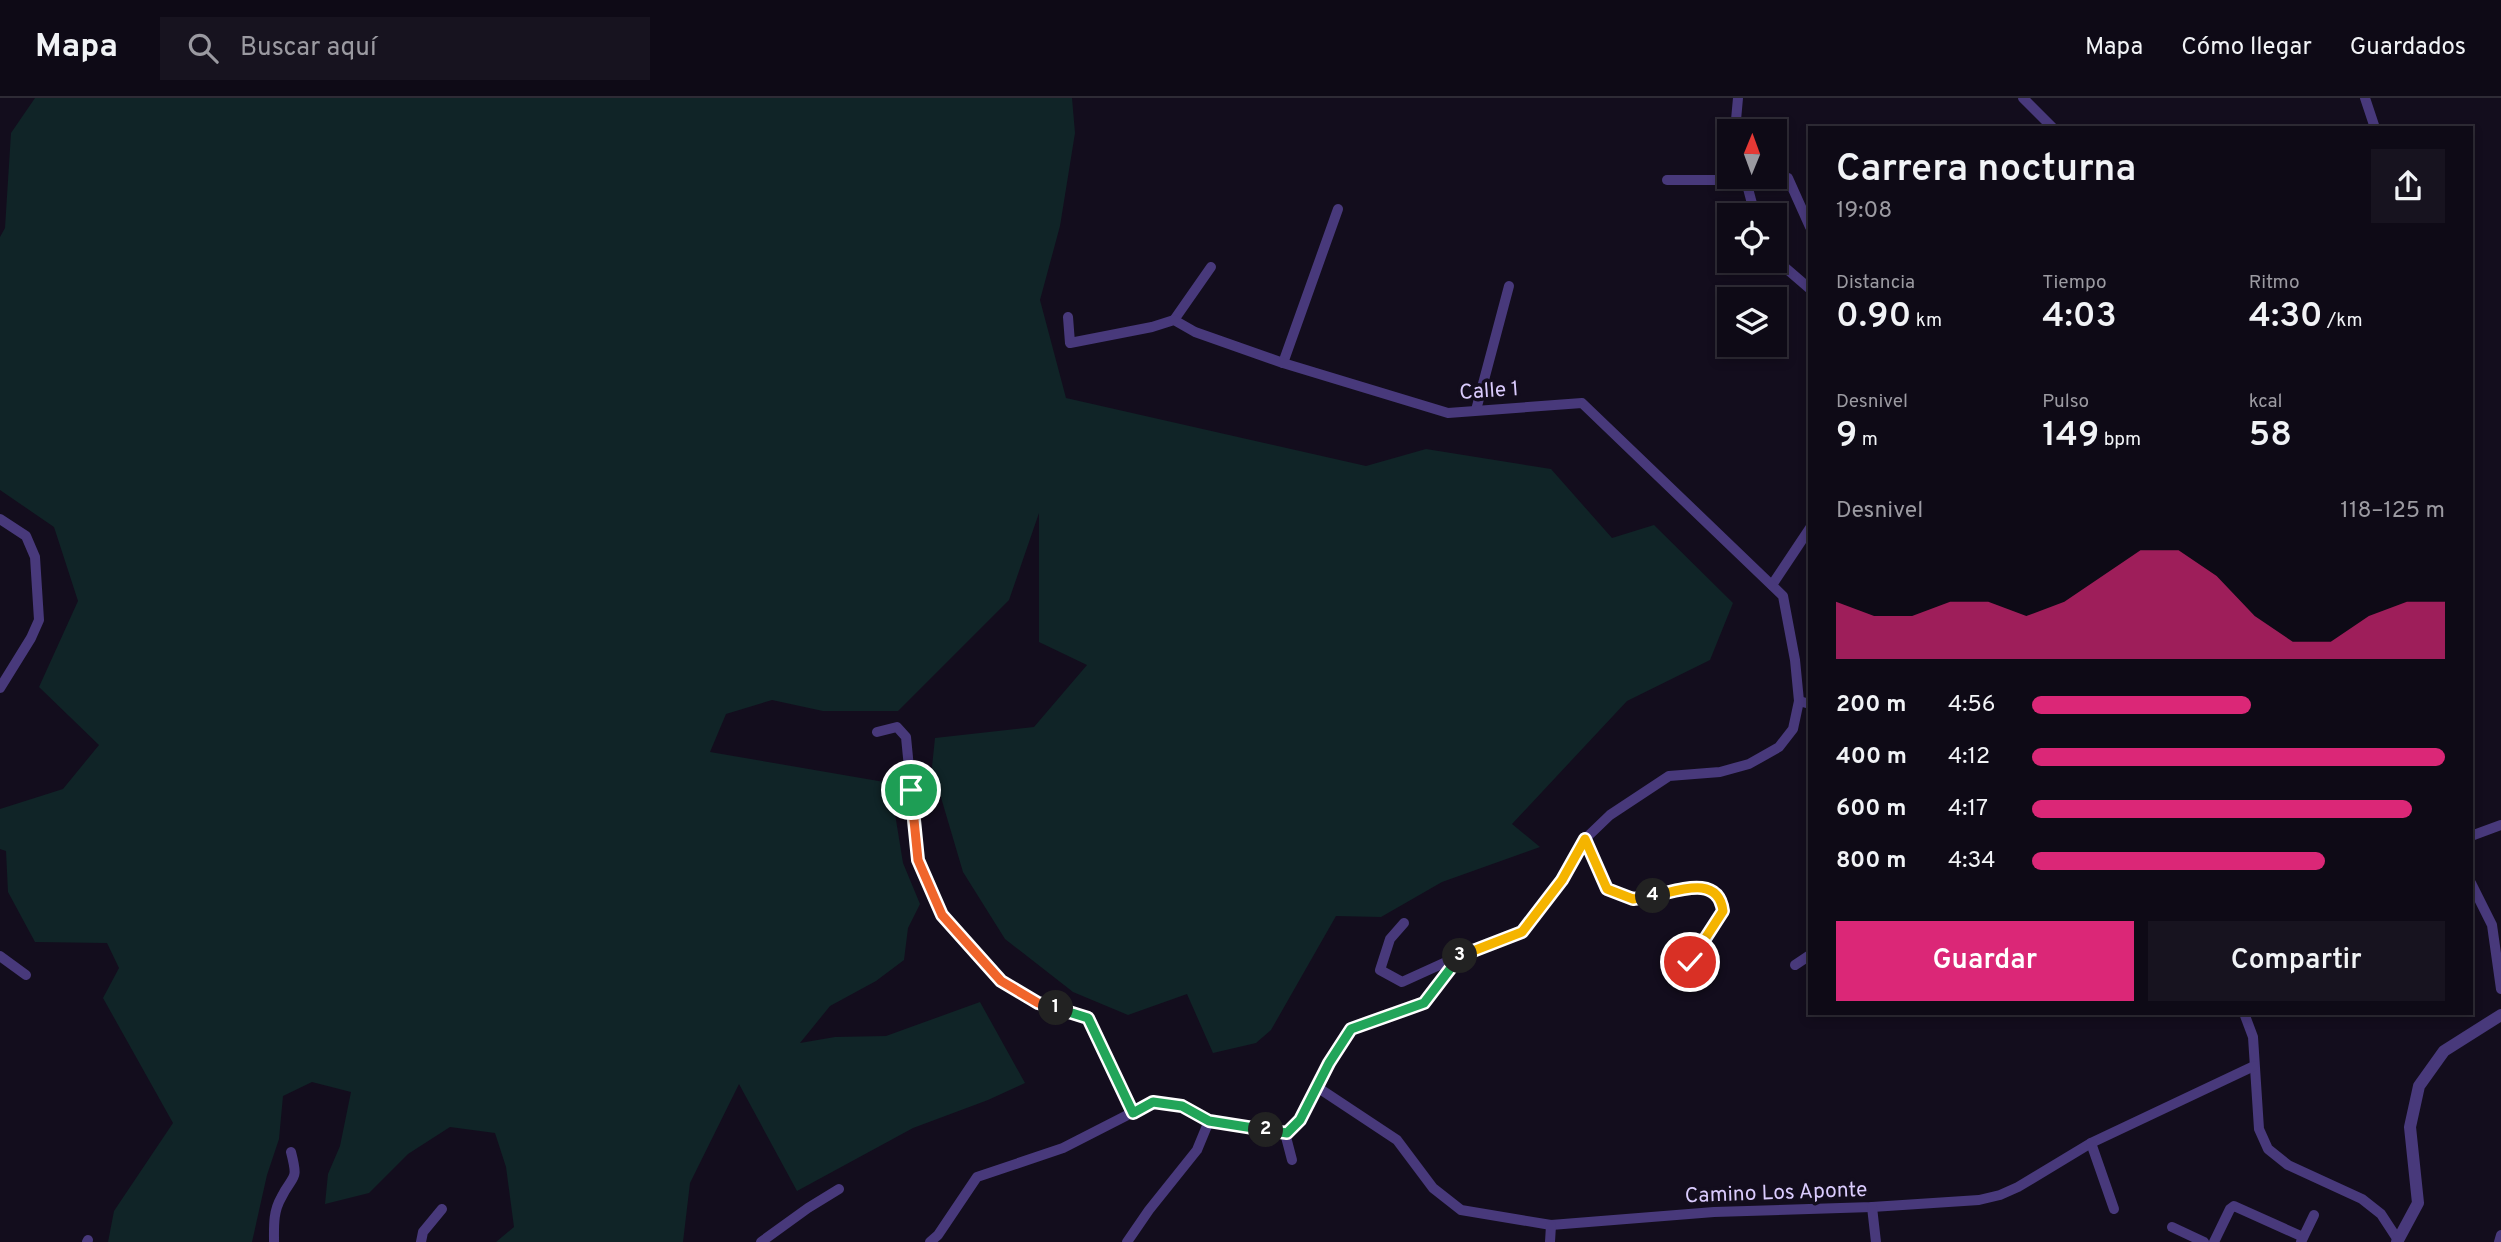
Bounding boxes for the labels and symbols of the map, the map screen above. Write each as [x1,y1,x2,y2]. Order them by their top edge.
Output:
north arrow [1717,119,1787,189]
street label: Calle 1 [1458,376,1520,407]
pin [881,760,941,820]
pin: 4 [1636,878,1670,914]
pin [1660,932,1720,992]
pin: 3 [1442,938,1478,974]
pin: 1 [1038,990,1074,1026]
pin: 2 [1248,1112,1284,1148]
street label: Camino Los Aponte [1684,1177,1868,1210]

